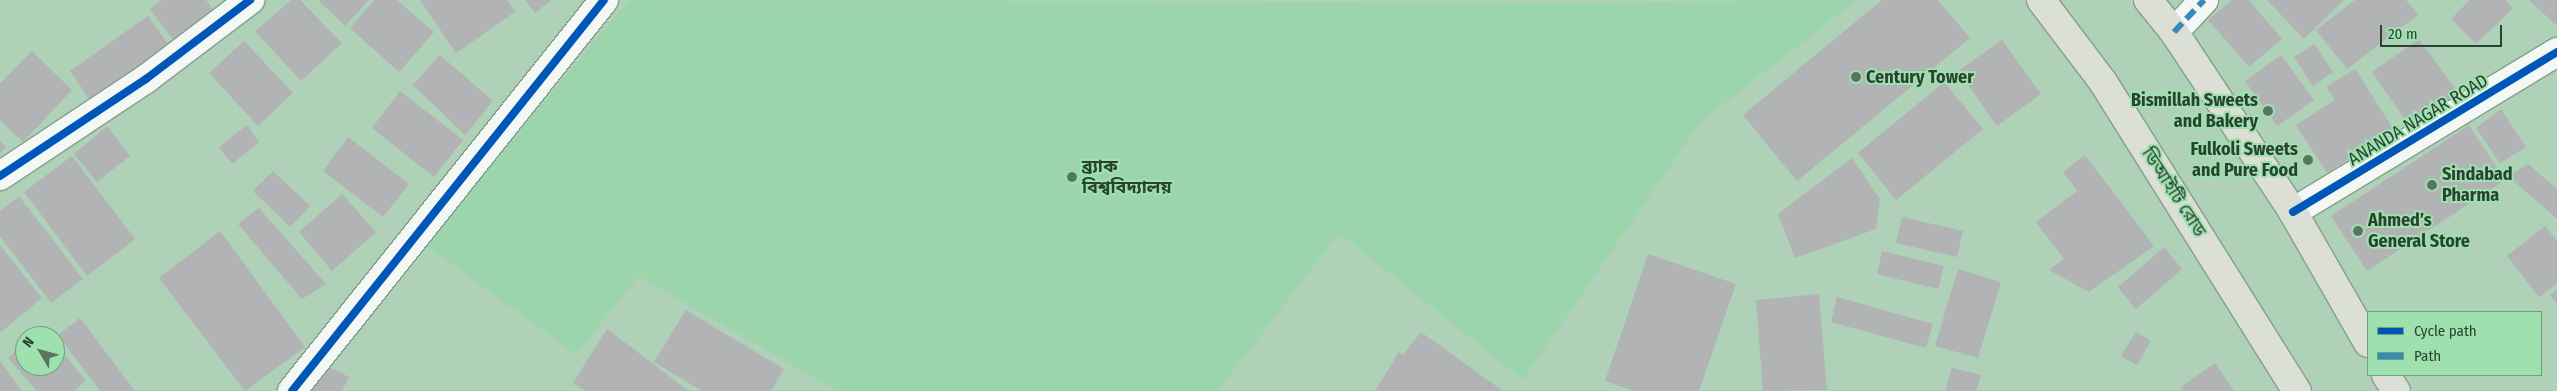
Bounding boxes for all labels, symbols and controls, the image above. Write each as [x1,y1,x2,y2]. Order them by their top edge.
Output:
scale bar [2382,15,2504,47]
text: 20 m [2388,25,2418,43]
place label: Century Tower [1866,66,1974,88]
street label: ANANDA NAGAR ROAD [2344,70,2492,170]
marker: Century Tower [1850,71,1862,83]
place label: Bismillah Sweets and Bakery [2131,90,2258,132]
marker: Bismillah Sweets and Bakery [2262,105,2274,117]
place label: Fulkoli Sweets and Pure Food [2190,139,2298,182]
street label: ডিআইটি রোড [2137,143,2211,241]
marker: Fulkoli Sweets and Pure Food [2302,154,2314,166]
place label: ব্র্যাক বিশ্ববিদ্যালয় [1082,156,1171,198]
place label: Sindabad Pharma [2442,164,2513,206]
marker: ব্র্যাক বিশ্ববিদ্যালয় [1066,171,1078,183]
marker: Sindabad Pharma [2426,179,2438,191]
place label: Ahmed’s General Store [2368,210,2470,252]
marker: Ahmed’s General Store [2352,225,2364,237]
legend [2367,311,2542,376]
text: Cycle path [2414,322,2477,340]
north arrow [15,326,65,376]
text: N [19,334,38,351]
text: Path [2414,347,2441,365]

